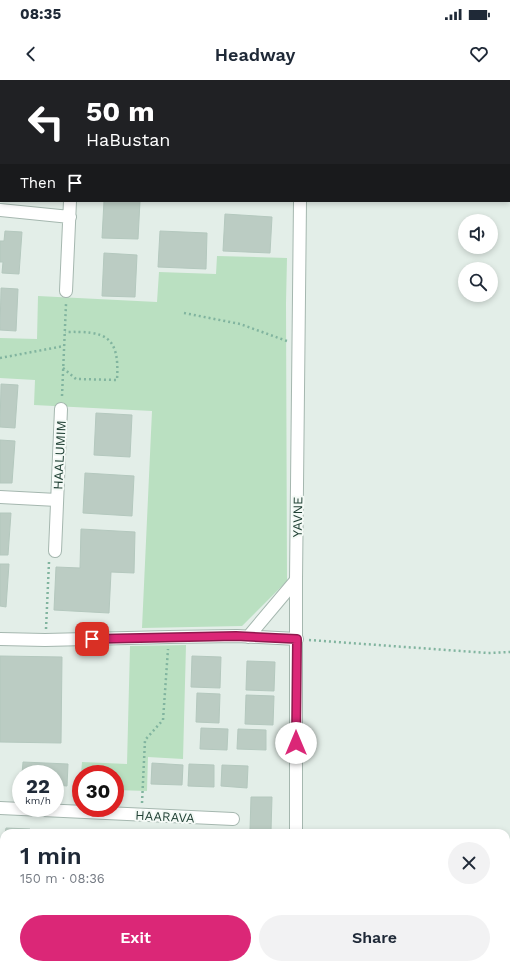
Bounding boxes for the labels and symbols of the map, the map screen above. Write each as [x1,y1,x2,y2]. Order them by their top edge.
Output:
street label: HAALUMIM [50,420,69,490]
street label: YAVNE [290,497,305,537]
pin [75,622,109,656]
position arrow [275,722,317,764]
speed limit sign: 30 [72,765,124,817]
street label: HAARAVA [135,807,195,826]

